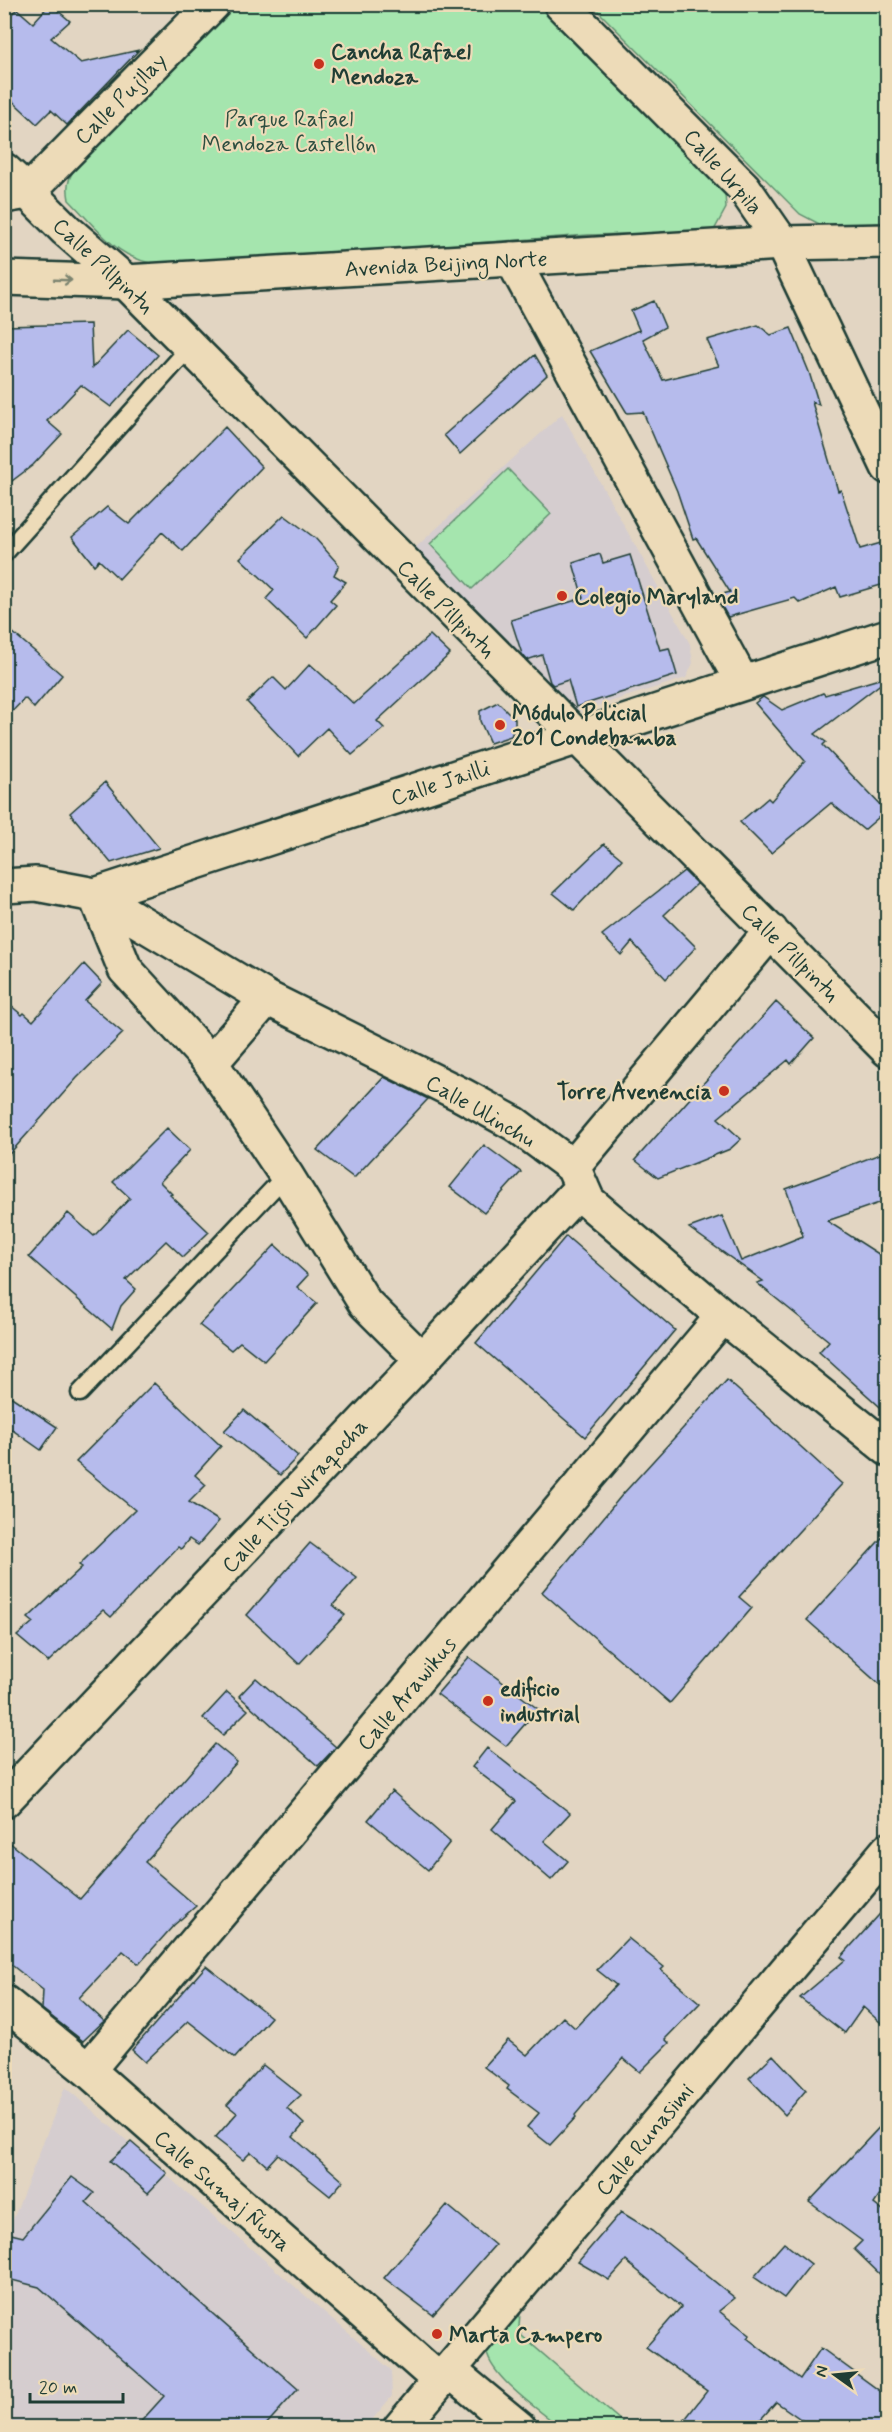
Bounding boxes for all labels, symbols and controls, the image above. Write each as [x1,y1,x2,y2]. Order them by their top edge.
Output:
place label: Cancha Rafael Mendoza [331,39,471,92]
street label: Calle Pujllay [69,47,174,152]
marker: Cancha Rafael Mendoza [312,57,326,71]
park label: Parque Rafael Mendoza Castellón [202,106,376,159]
street label: Calle Urpila [677,124,768,221]
street label: Calle Pillpintu [46,212,159,320]
street label: Avenida Beijing Norte [344,246,548,287]
one-way arrow [52,274,72,286]
street label: Calle Pillpintu [390,554,501,665]
place label: Colegio Maryland [574,584,738,615]
marker: Colegio Maryland [555,589,569,603]
place label: Módulo Policial 201 Condebamba [512,700,677,753]
marker: Módulo Policial 201 Condebamba [493,718,507,732]
street label: Calle Jailli [388,755,494,813]
street label: Calle Pillpintu [734,898,845,1009]
street label: Calle Ulinchu [420,1069,540,1154]
place label: Torre Avenencia [557,1079,712,1107]
marker: Torre Avenencia [717,1084,731,1098]
street label: Calle Tijsi Wiraqocha [216,1413,375,1580]
street label: Calle Arawikus [352,1631,464,1757]
place label: edificio industrial [500,1676,580,1729]
marker: edificio industrial [481,1694,495,1708]
street label: Calle Runasimi [590,2078,701,2202]
street label: Calle Sumaj Ñusta [148,2124,296,2259]
place label: Marta Campero [449,2322,603,2350]
marker: Marta Campero [430,2327,444,2341]
north arrow [805,2345,865,2405]
text: N [810,2364,833,2379]
scale bar [30,2366,123,2404]
text: 20 m [39,2376,77,2400]

